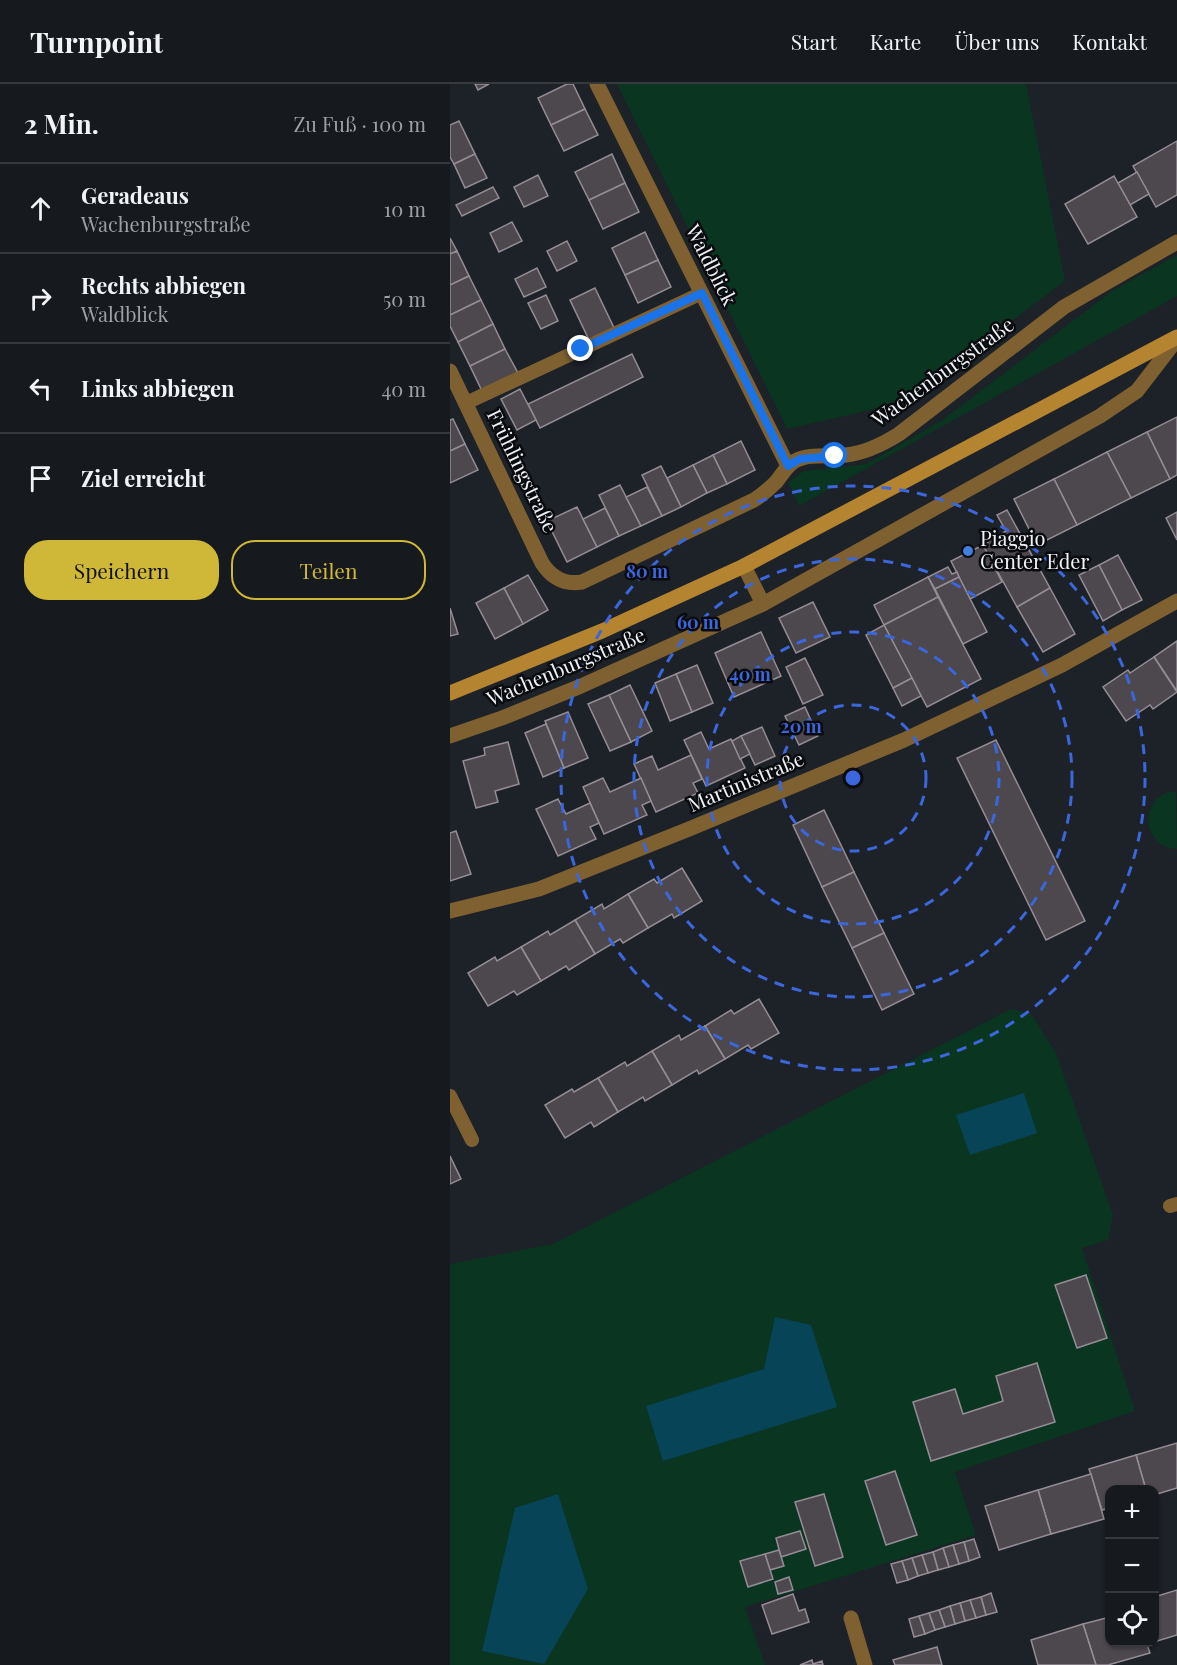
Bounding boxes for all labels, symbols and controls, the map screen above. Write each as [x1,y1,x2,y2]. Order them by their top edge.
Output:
text: Turnpoint [30,23,163,60]
text: Start [791,27,837,55]
text: Karte [870,27,921,55]
text: Über uns [954,27,1039,55]
text: Kontakt [1072,27,1147,55]
text: 2 Min. [24,106,99,141]
text: Zu Fuß · 100 m [294,110,426,137]
text: Geradeaus [81,180,189,210]
icon: ahead [24,192,57,225]
text: 10 m [384,195,426,222]
text: Wachenburgstraße [81,210,251,237]
street label: Waldblick [680,218,744,309]
text: Rechts abbiegen [81,270,246,300]
icon: right [24,282,57,315]
text: 50 m [383,285,426,312]
text: Waldblick [81,300,169,327]
street label: Wachenburgstraße [865,310,1019,432]
route end [567,335,593,361]
icon: left [24,372,57,405]
text: Links abbiegen [81,373,235,403]
text: 40 m [381,375,426,402]
street label: Frühlingstraße [482,404,565,537]
route start [821,442,847,468]
icon: arrive [24,462,57,495]
text: Ziel erreicht [81,463,205,493]
place label: Piaggio Center Eder [980,524,1089,574]
button: Speichern [24,540,219,600]
button: Teilen [231,540,426,600]
marker: Piaggio Center Eder [961,544,975,558]
text: 80 m [626,559,669,583]
text: 60 m [677,610,720,634]
street label: Wachenburgstraße [481,620,649,712]
text: 40 m [729,662,772,686]
text: 20 m [780,714,822,738]
street label: Martinistraße [683,744,808,817]
centre of rings [843,768,863,788]
map controls [1105,1485,1159,1647]
button: + [1105,1485,1159,1539]
button: − [1105,1539,1159,1593]
button: locate [1105,1593,1159,1647]

